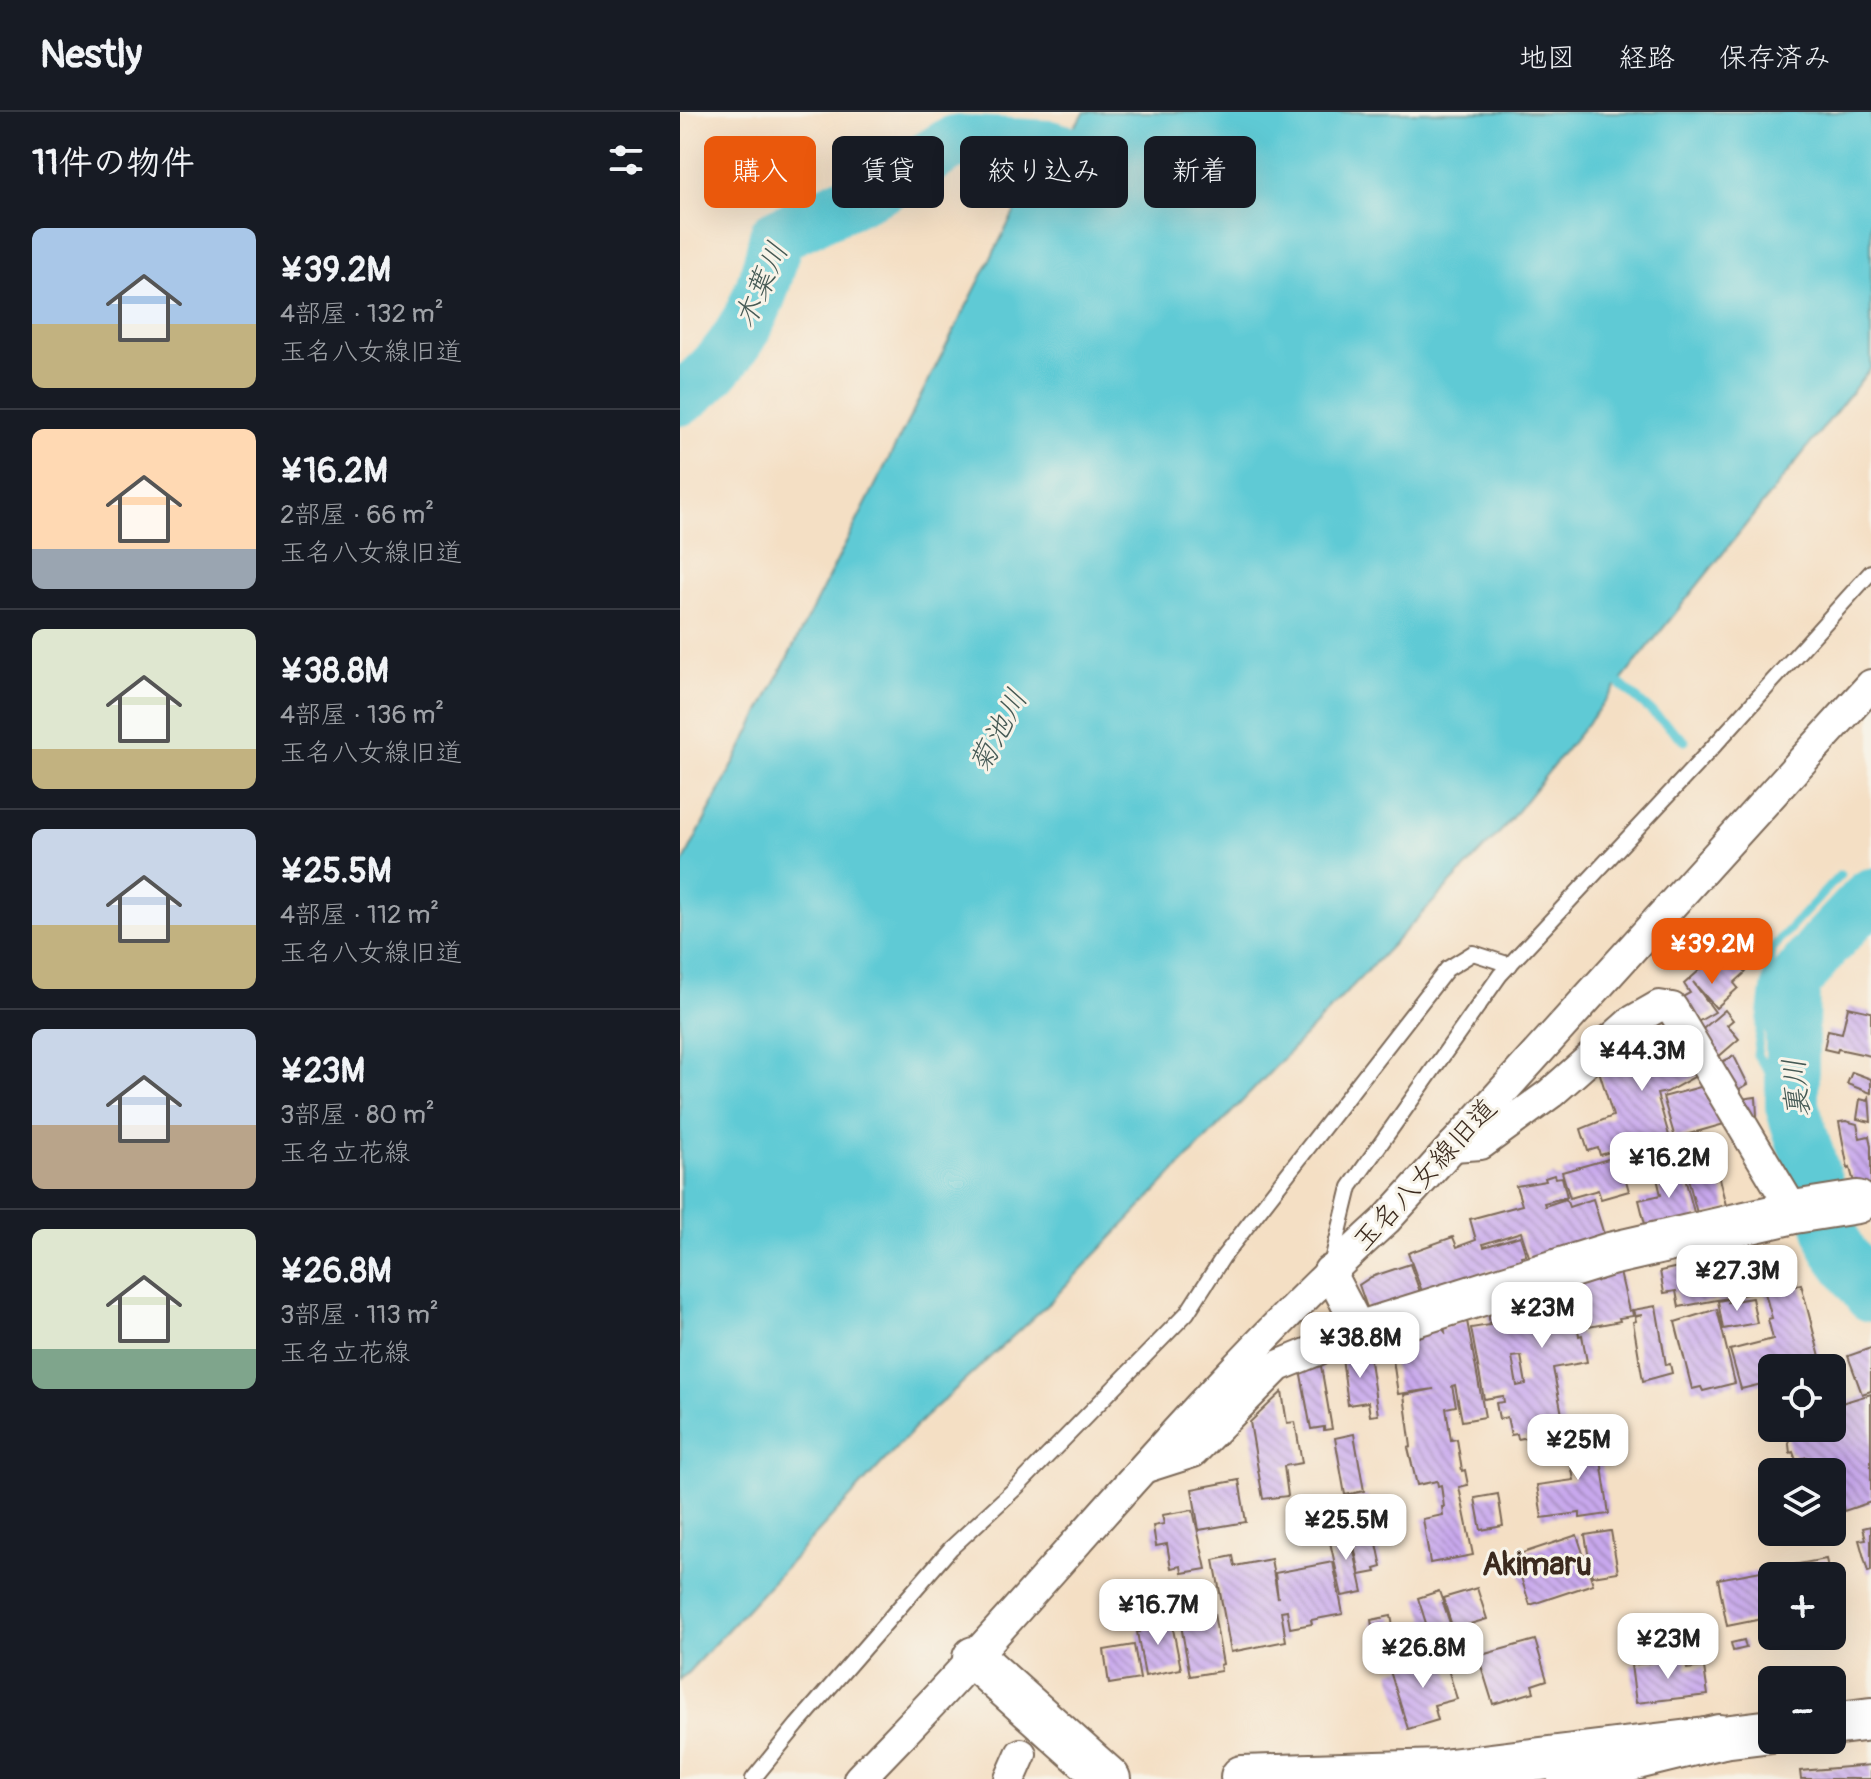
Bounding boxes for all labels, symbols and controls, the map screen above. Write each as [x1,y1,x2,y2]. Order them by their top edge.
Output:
text: Nestly [40,31,142,79]
text: 地図 [1519,41,1575,76]
text: 経路 [1619,41,1675,76]
text: 保存済み [1719,41,1831,76]
chip: 購入 [704,136,816,208]
chip: 賃貸 [832,136,944,208]
chip: 絞り込み [960,136,1128,208]
chip: 新着 [1144,136,1256,208]
icon: filters [604,138,648,182]
text: 11件の物件 [32,142,195,185]
water label: 木葉川 [726,237,797,334]
text: ¥39.2M [280,249,391,292]
icon: home [96,260,192,356]
text: 4部屋 · 132 m² [280,298,444,330]
text: 玉名八女線旧道 [280,336,462,368]
text: ¥16.2M [280,450,388,493]
icon: home [96,461,192,557]
text: 2部屋 · 66 m² [280,499,434,531]
text: 玉名八女線旧道 [280,537,462,569]
text: ¥38.8M [280,650,389,693]
icon: home [96,661,192,757]
water label: 菊池川 [961,683,1036,780]
text: 4部屋 · 136 m² [280,699,444,731]
text: 玉名八女線旧道 [280,737,462,769]
text: ¥25.5M [280,850,391,893]
icon: home [96,861,192,957]
text: 4部屋 · 112 m² [280,899,439,931]
pin: ¥39.2M [1647,918,1777,986]
text: ¥39.2M [1670,928,1754,960]
text: 玉名八女線旧道 [280,937,462,969]
pin: ¥44.3M [1577,1025,1707,1093]
text: ¥44.3M [1598,1035,1686,1067]
text: ¥23M [280,1050,365,1093]
water label: 裏川 [1775,1056,1818,1119]
icon: home [96,1061,192,1157]
street label: 玉名八女線旧道 [1345,1091,1505,1259]
text: 3部屋 · 80 m² [280,1099,435,1131]
pin: ¥16.2M [1604,1132,1734,1200]
text: 玉名立花線 [280,1137,410,1169]
text: ¥16.2M [1628,1142,1710,1174]
pin: ¥27.3M [1672,1245,1802,1313]
text: ¥26.8M [280,1250,391,1293]
text: ¥27.3M [1694,1255,1780,1287]
icon: home [96,1261,192,1357]
pin: ¥23M [1495,1282,1589,1350]
text: ¥23M [1509,1292,1575,1324]
text: 3部屋 · 113 m² [280,1299,439,1331]
pin: ¥38.8M [1295,1312,1425,1380]
text: ¥38.8M [1318,1322,1402,1354]
text: 玉名立花線 [280,1337,410,1369]
map controls [1758,1354,1846,1754]
button: locate [1758,1354,1846,1442]
pin: ¥25M [1531,1414,1625,1482]
text: ¥25M [1545,1424,1611,1456]
button: layers [1758,1458,1846,1546]
pin: ¥25.5M [1281,1494,1411,1562]
text: ¥25.5M [1303,1504,1389,1536]
district label: Akimaru [1482,1545,1592,1585]
button: + [1758,1562,1846,1650]
pin: ¥16.7M [1093,1579,1223,1647]
text: ¥16.7M [1117,1589,1199,1621]
pin: ¥23M [1621,1613,1715,1681]
pin: ¥26.8M [1358,1622,1488,1690]
text: ¥23M [1635,1623,1701,1655]
text: ¥26.8M [1380,1632,1466,1664]
button: − [1758,1666,1846,1754]

